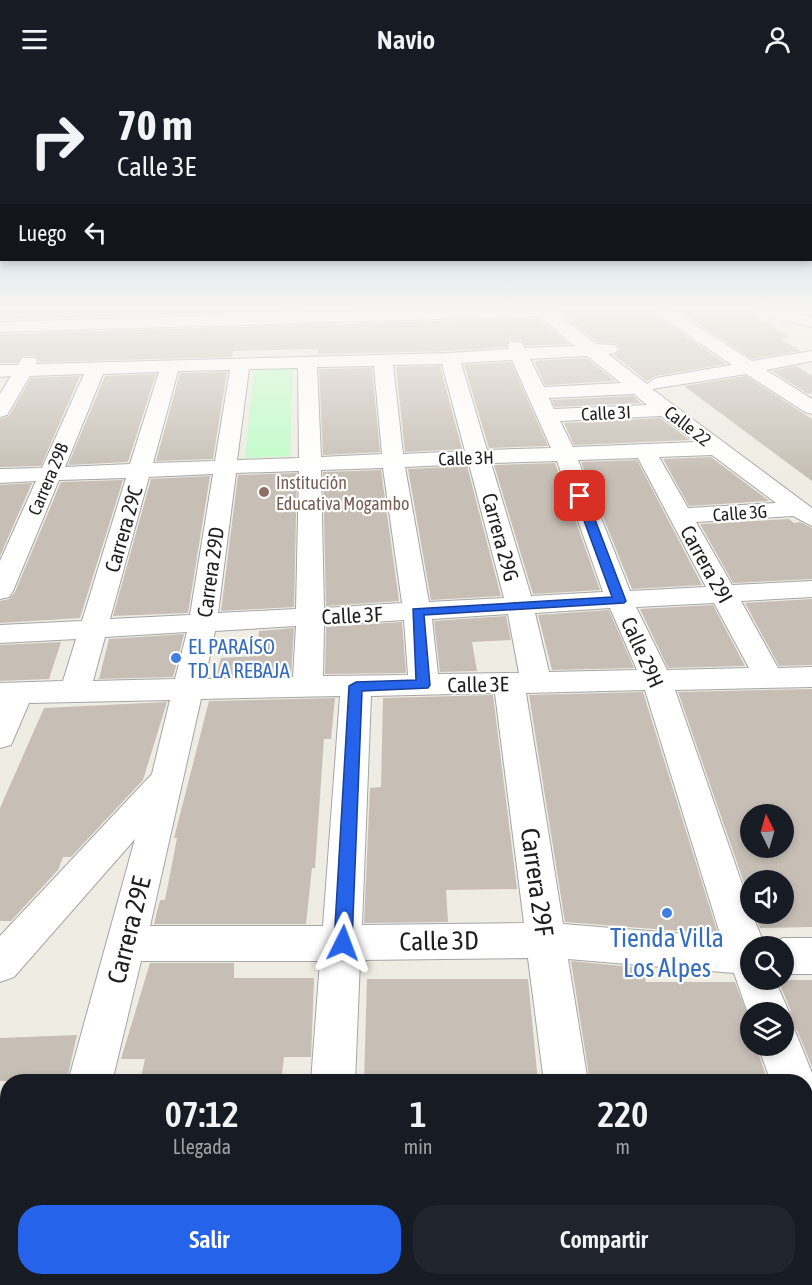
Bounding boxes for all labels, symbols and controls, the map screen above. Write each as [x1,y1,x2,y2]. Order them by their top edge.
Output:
icon: menu [18,23,51,56]
icon: person [761,23,794,56]
text: Navio [377,24,435,55]
text: 70 m [117,101,192,149]
icon: right [18,102,96,180]
text: Calle 3E [117,151,196,182]
icon: left [79,216,112,249]
text: Luego [18,220,67,246]
street label: Calle 3I [581,401,631,425]
street label: Calle 22 [660,401,716,451]
street label: Carrera 29B [23,439,73,518]
street label: Calle 3H [438,447,494,469]
pin [554,470,605,521]
place label: Institución Educativa Mogambo [276,472,410,514]
icon: arrive [563,479,596,512]
street label: Carrera 29C [99,483,147,575]
marker: Institución Educativa Mogambo [257,485,271,499]
street label: Carrera 29G [478,490,524,584]
street label: Calle 3G [712,501,768,525]
street label: Carrera 29I [676,521,738,607]
street label: Carrera 29D [192,525,228,619]
street label: Calle 3F [321,601,384,629]
street label: Calle 29H [617,613,669,691]
place label: EL PARAÍSO TD LA REBAJA [188,634,291,682]
marker: EL PARAÍSO TD LA REBAJA [169,651,183,665]
street label: Calle 3E [447,671,509,697]
north arrow [740,804,794,858]
map controls [740,804,794,1056]
street label: Carrera 29F [515,826,559,938]
button: sound [740,870,794,924]
street label: Carrera 29E [101,873,157,987]
marker: Tienda Villa Los Alpes [660,906,674,920]
position arrow [311,911,375,975]
place label: Tienda Villa Los Alpes [610,923,724,983]
street label: Calle 3D [399,925,479,957]
button: search [740,936,794,990]
button: layers [740,1002,794,1056]
text: 07:12 [165,1093,239,1135]
text: 1 [410,1093,427,1135]
text: 220 [597,1093,648,1135]
text: Llegada [173,1135,231,1158]
text: min [404,1135,433,1158]
text: m [616,1135,630,1158]
button: Salir [18,1205,401,1274]
button: Compartir [413,1205,795,1274]

